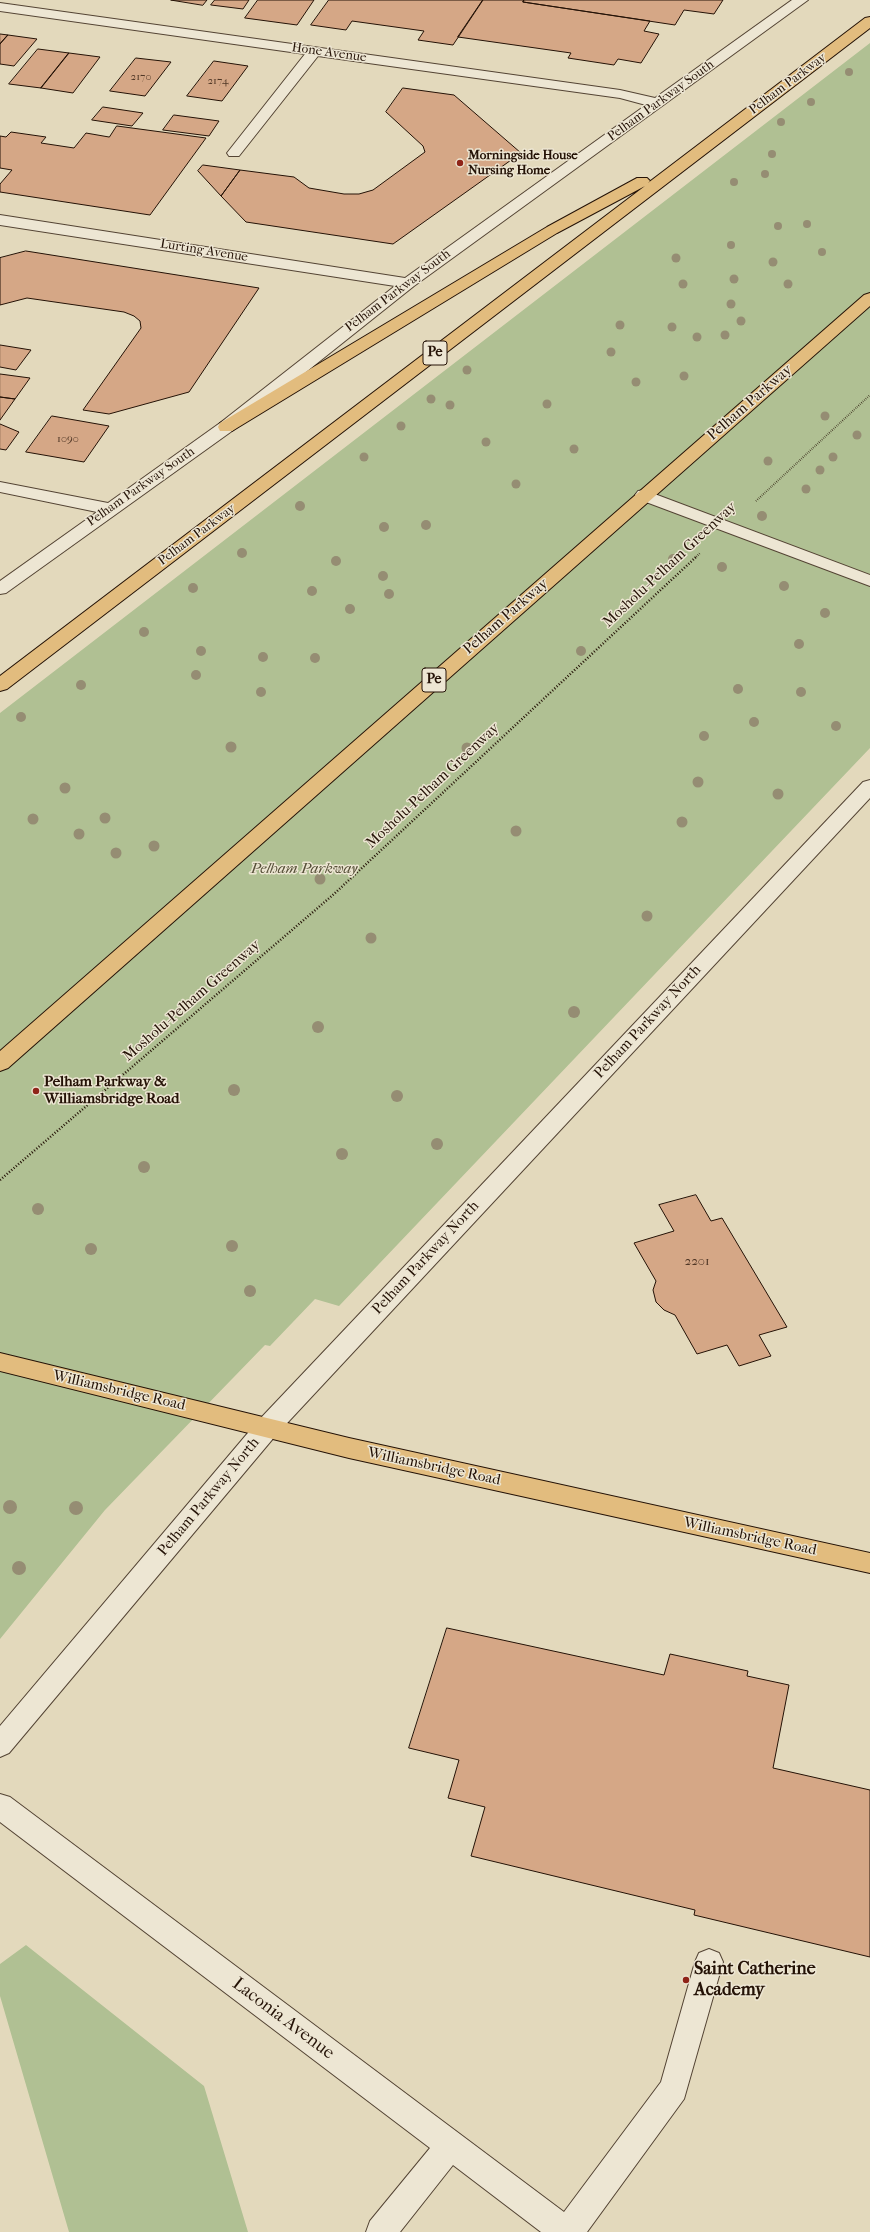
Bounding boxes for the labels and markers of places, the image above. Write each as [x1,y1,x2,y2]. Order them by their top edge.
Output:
place label: Morningside House Nursing Home [468,148,578,179]
marker: Morningside House Nursing Home [455,158,465,168]
place label: Pelham Parkway & Williamsbridge Road [44,1073,179,1108]
marker: Pelham Parkway & Williamsbridge Road [31,1086,41,1096]
place label: Saint Catherine Academy [694,1959,816,2002]
marker: Saint Catherine Academy [681,1975,691,1985]

